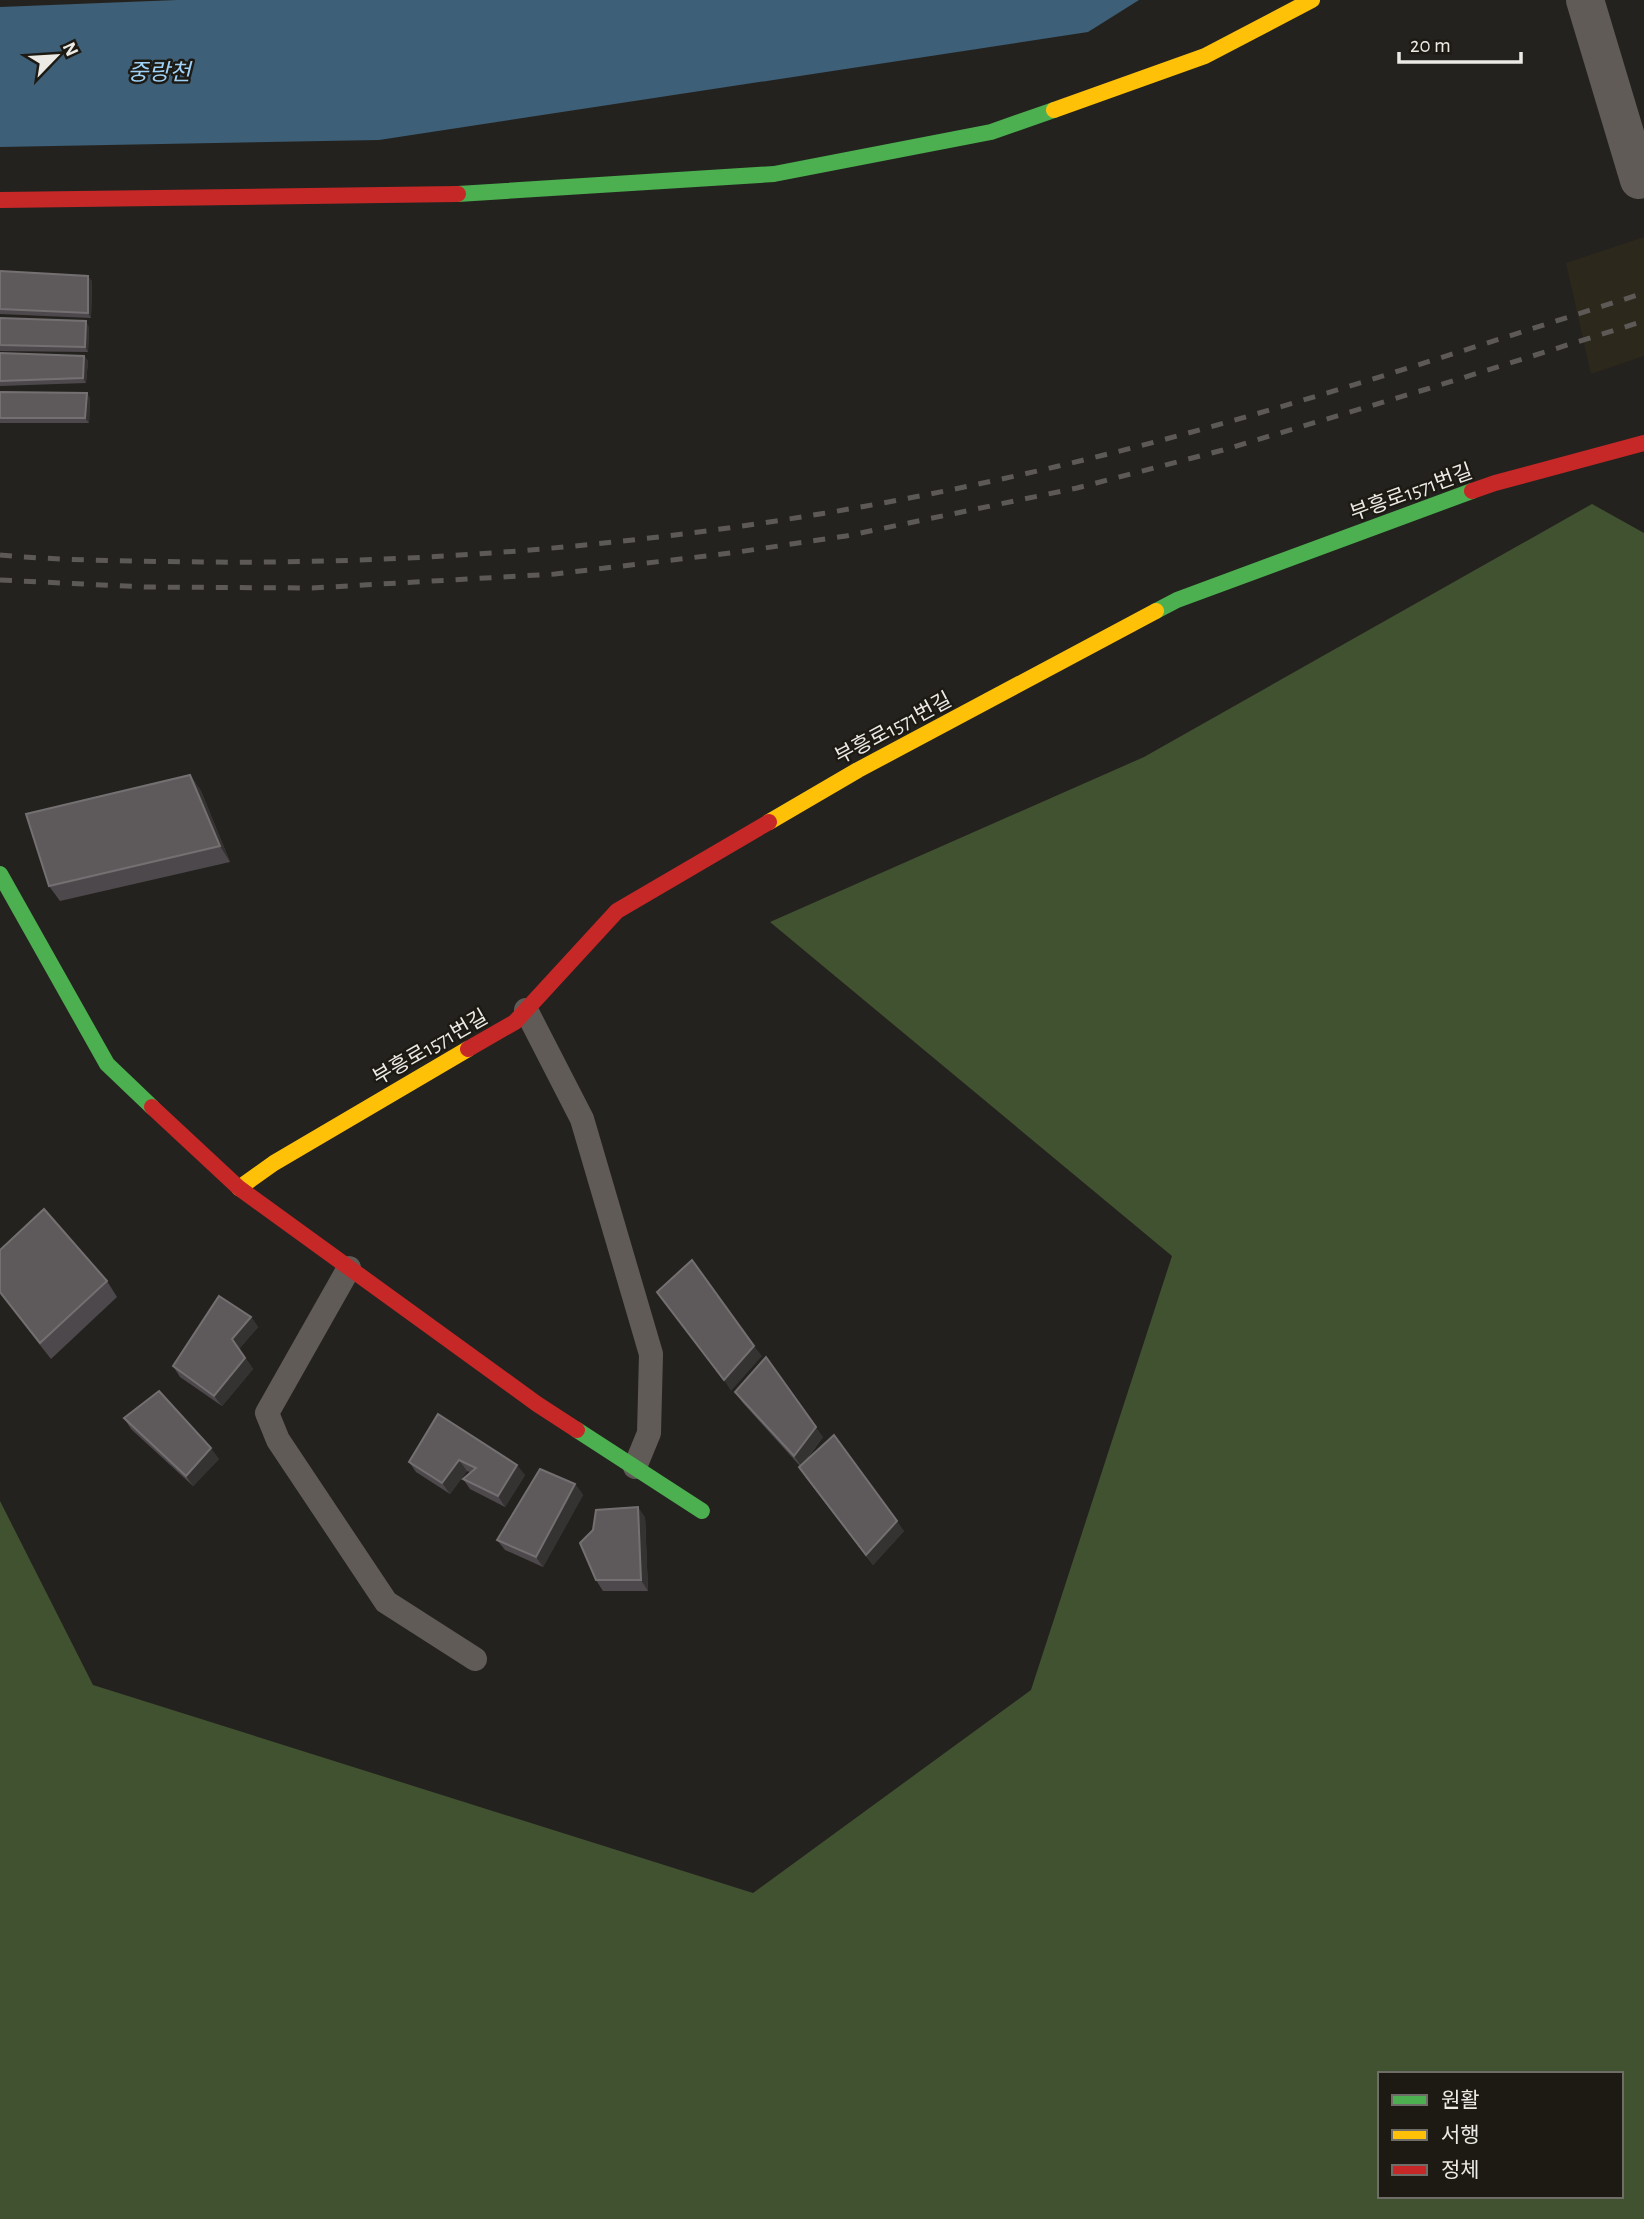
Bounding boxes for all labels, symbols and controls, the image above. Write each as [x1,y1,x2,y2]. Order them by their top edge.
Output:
north arrow [21,21,91,91]
scale bar [1399,21,1522,65]
text: 20 m [1410,35,1451,56]
text: N [59,39,81,59]
water label: 중랑천 [127,61,194,85]
street label: 부흥로1571번길 [1347,460,1475,524]
street label: 부흥로1571번길 [831,688,955,768]
street label: 부흥로1571번길 [369,1005,491,1089]
legend [1378,2072,1623,2198]
text: 원활 [1441,2089,1480,2111]
text: 서행 [1441,2124,1480,2146]
text: 정체 [1441,2159,1480,2181]

